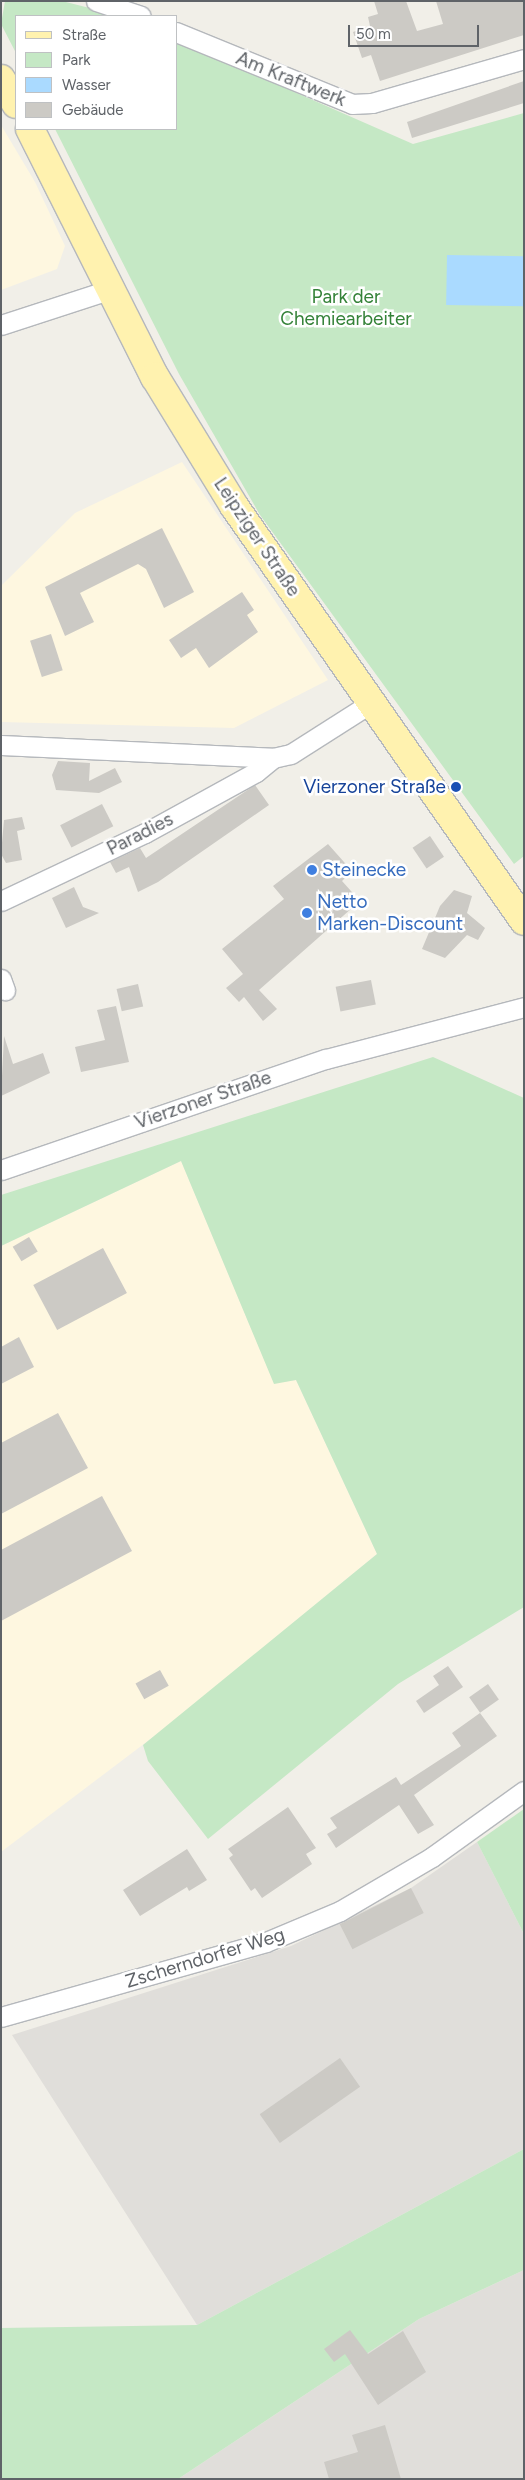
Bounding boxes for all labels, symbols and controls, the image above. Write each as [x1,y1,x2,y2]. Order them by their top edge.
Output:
legend [15,15,178,130]
scale bar [350,15,481,47]
text: 50 m [356,25,391,43]
text: Straße [62,26,106,44]
street label: Am Kraftwerk [233,47,349,111]
text: Park [62,51,91,69]
text: Wasser [62,76,111,94]
text: Gebäude [62,101,123,119]
park label: Park der Chemiearbeiter [280,286,412,330]
street label: Leipziger Straße [209,473,305,601]
place label: Vierzoner Straße [303,776,446,798]
marker: Vierzoner Straße [450,781,462,793]
street label: Paradies [103,808,177,860]
place label: Steinecke [322,859,406,881]
marker: Steinecke [306,864,318,876]
place label: Netto Marken-Discount [317,891,463,935]
marker: Netto Marken-Discount [301,907,313,919]
street label: Vierzoner Straße [132,1066,274,1134]
street label: Zscherndorfer Weg [123,1923,287,1993]

